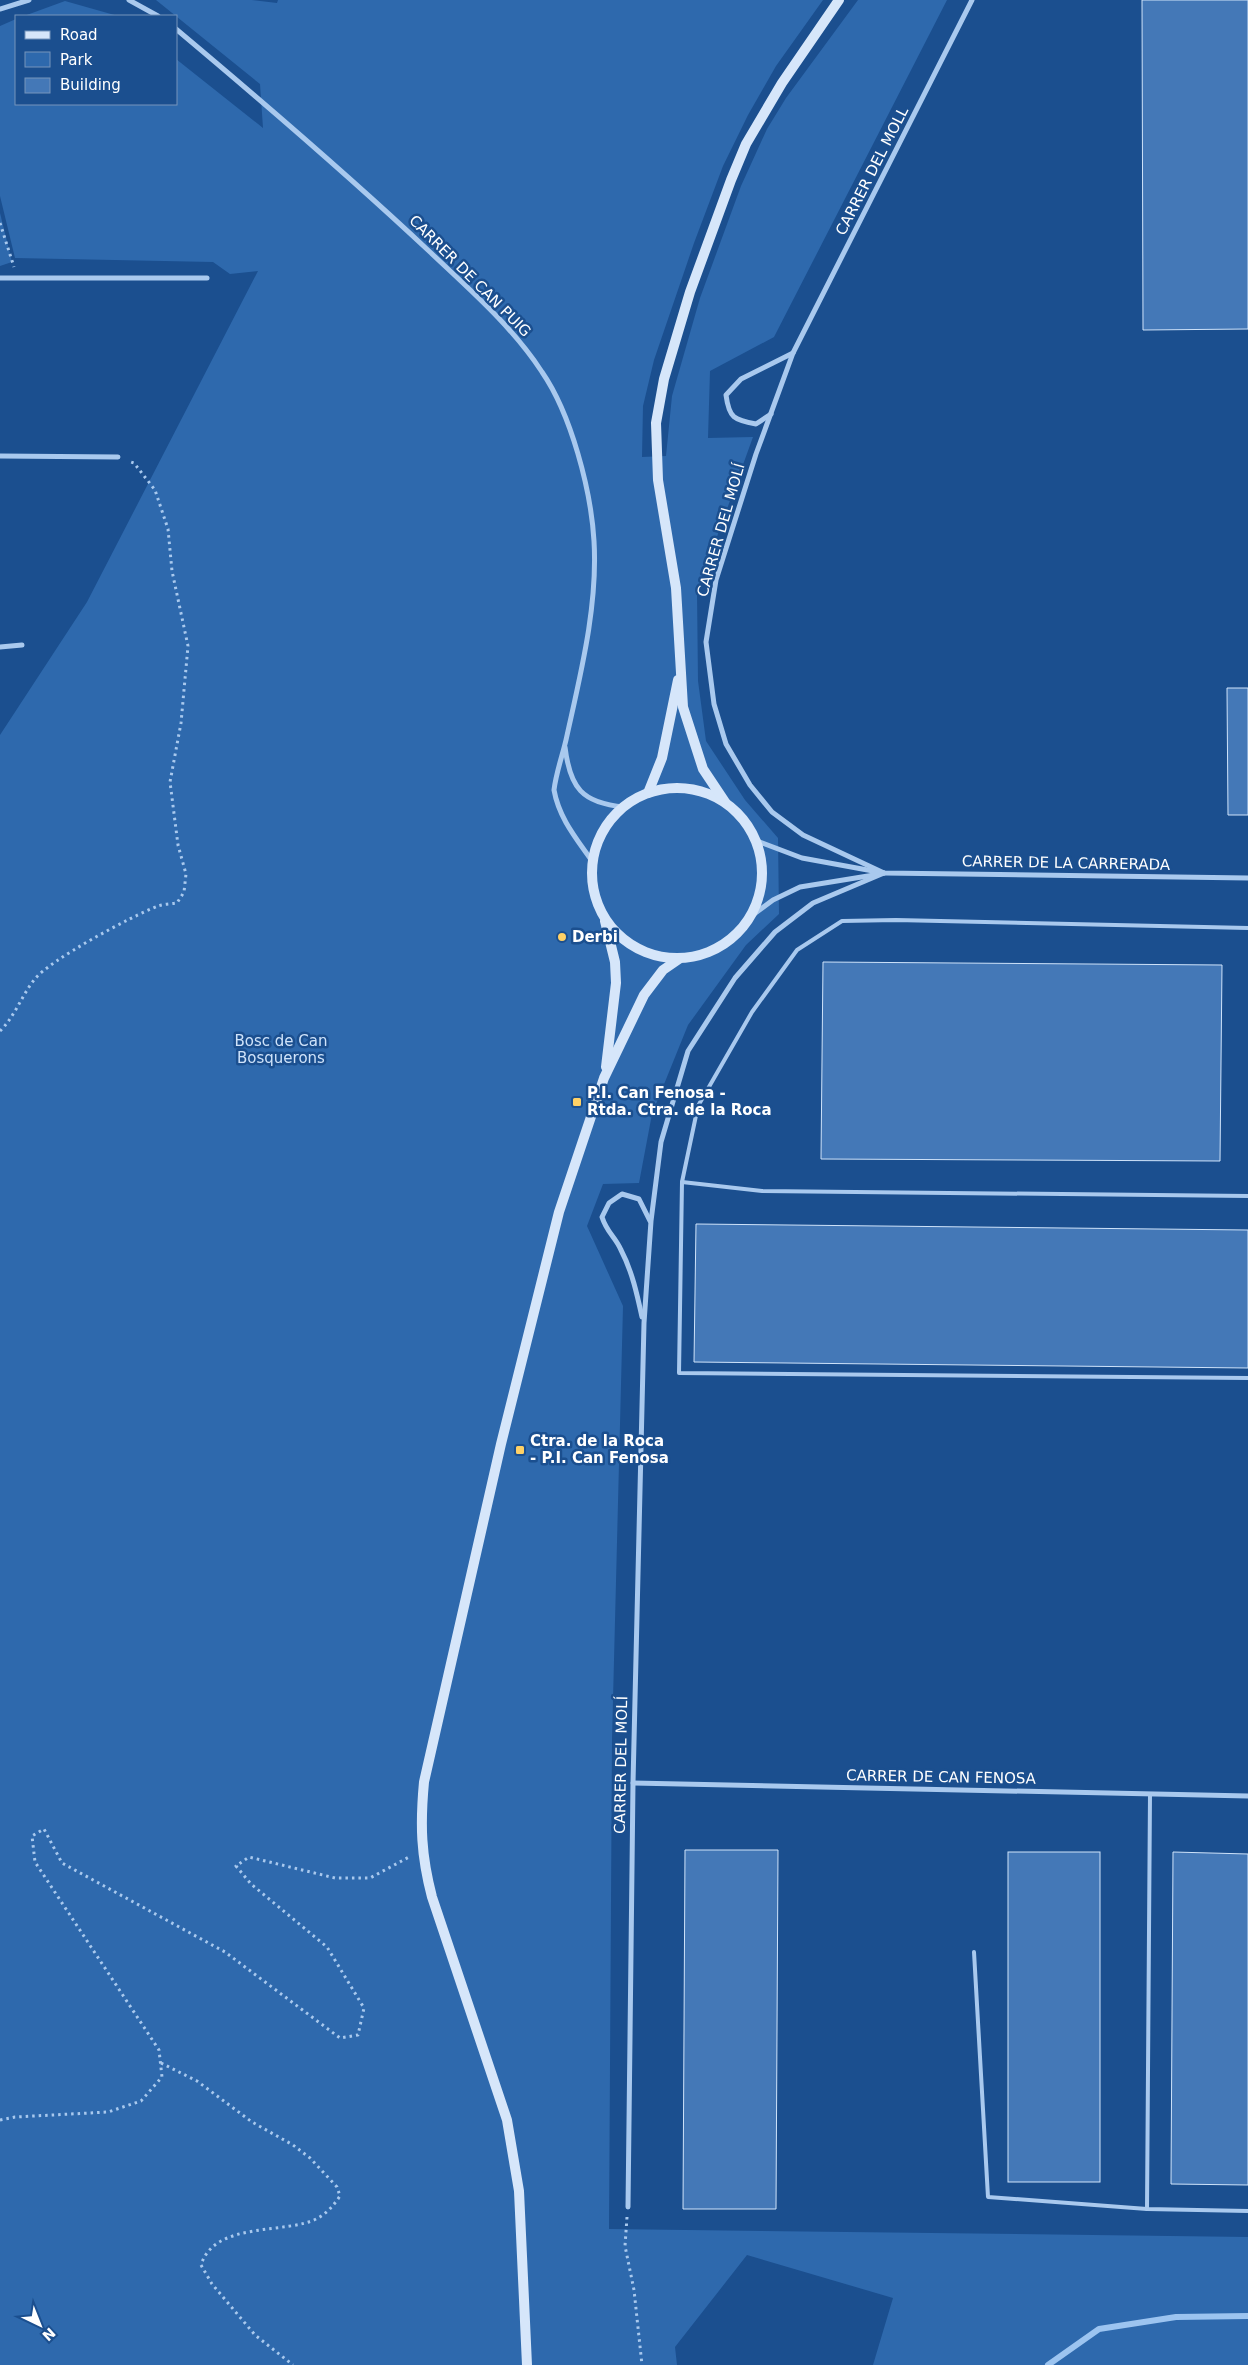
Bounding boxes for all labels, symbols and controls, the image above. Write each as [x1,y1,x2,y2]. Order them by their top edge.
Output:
legend [15,15,178,105]
text: Road [60,26,98,44]
text: Park [60,51,93,69]
text: Building [60,76,121,94]
street label: CARRER DEL MOLL [832,103,913,238]
street label: CARRER DE CAN PUIG [405,211,535,341]
street label: CARRER DEL MOLÍ [692,461,749,599]
street label: CARRER DE LA CARRERADA [962,852,1171,874]
place label: Derbi [572,928,618,946]
marker: Derbi [556,931,568,943]
park label: Bosc de Can Bosquerons [235,1032,328,1067]
place label: P.I. Can Fenosa - Rtda. Ctra. de la Roca [587,1084,772,1119]
marker: P.I. Can Fenosa - Rtda. Ctra. de la Roca [571,1096,583,1108]
place label: Ctra. de la Roca - P.I. Can Fenosa [530,1432,669,1467]
marker: Ctra. de la Roca - P.I. Can Fenosa [514,1444,526,1456]
street label: CARRER DEL MOLÍ [610,1696,631,1834]
street label: CARRER DE CAN FENOSA [846,1766,1037,1788]
north arrow [15,2300,65,2350]
text: N [39,2325,59,2344]

